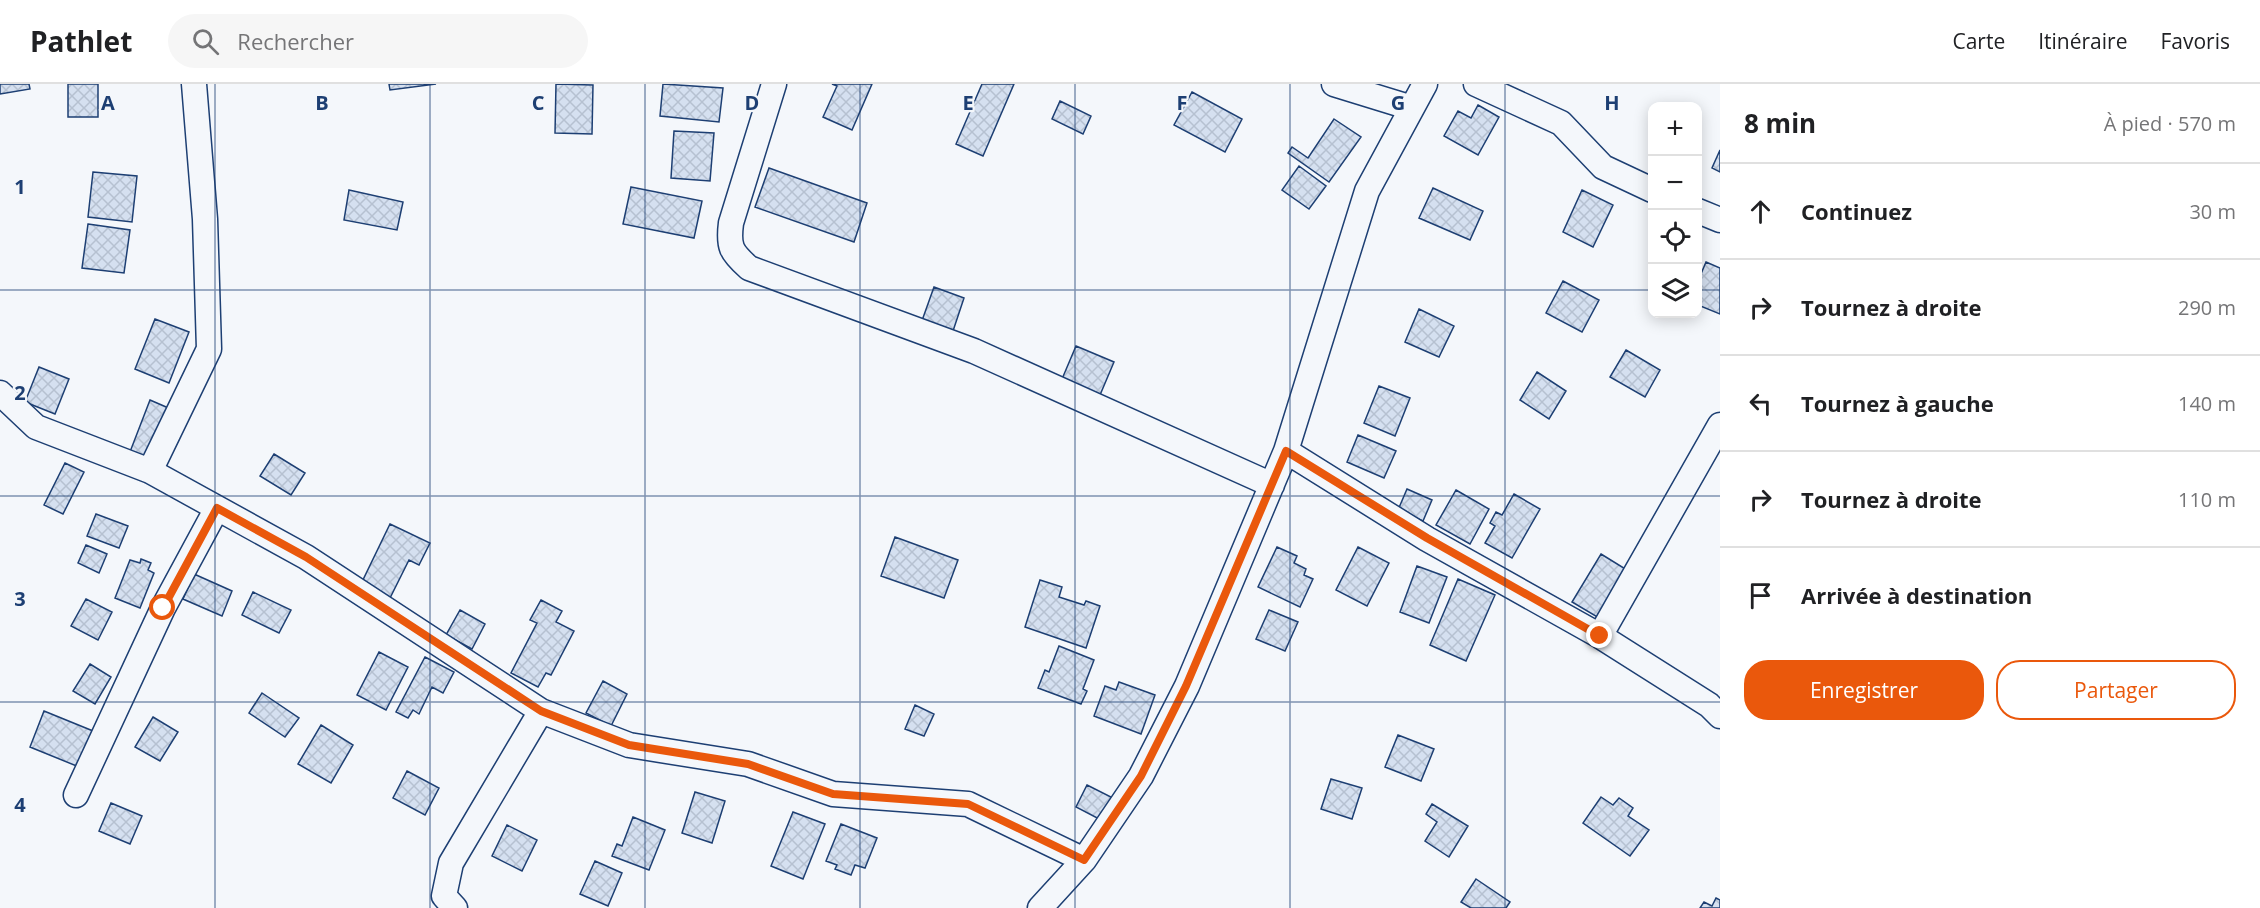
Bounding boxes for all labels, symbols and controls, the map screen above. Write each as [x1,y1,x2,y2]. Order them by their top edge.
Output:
search box [168,14,588,68]
text: Pathlet [30,22,132,60]
icon: search [189,25,222,58]
text: Rechercher [237,26,354,56]
text: Carte [1952,27,2005,55]
text: Itinéraire [2038,27,2127,55]
text: Favoris [2160,27,2230,55]
text: A [101,89,115,116]
text: B [315,89,329,116]
text: C [532,89,545,116]
text: D [745,89,759,116]
text: E [962,89,974,116]
text: F [1177,89,1187,116]
text: G [1391,89,1405,116]
text: H [1604,89,1620,116]
map controls [1648,102,1702,318]
button: + [1648,102,1702,156]
text: 8 min [1744,105,1816,141]
text: À pied · 570 m [2104,110,2236,137]
button: − [1648,156,1702,210]
text: 1 [14,173,26,200]
icon: ahead [1744,195,1777,228]
text: Continuez [1801,196,1912,226]
text: 30 m [2189,198,2236,225]
button: locate [1648,210,1702,264]
button: layers [1648,264,1702,318]
icon: right [1744,291,1777,324]
text: Tournez à droite [1801,292,1982,322]
text: 290 m [2178,294,2236,321]
text: 2 [14,379,26,406]
icon: left [1744,387,1777,420]
text: Tournez à gauche [1801,388,1994,418]
text: 140 m [2178,390,2236,417]
icon: right [1744,483,1777,516]
text: Tournez à droite [1801,484,1982,514]
text: 110 m [2178,486,2236,513]
icon: arrive [1744,579,1777,612]
text: Arrivée à destination [1801,580,2032,610]
text: 3 [14,585,26,612]
route start [149,594,175,620]
route end [1586,622,1612,648]
button: Enregistrer [1744,660,1984,720]
button: Partager [1996,660,2236,720]
text: 4 [14,791,26,818]

